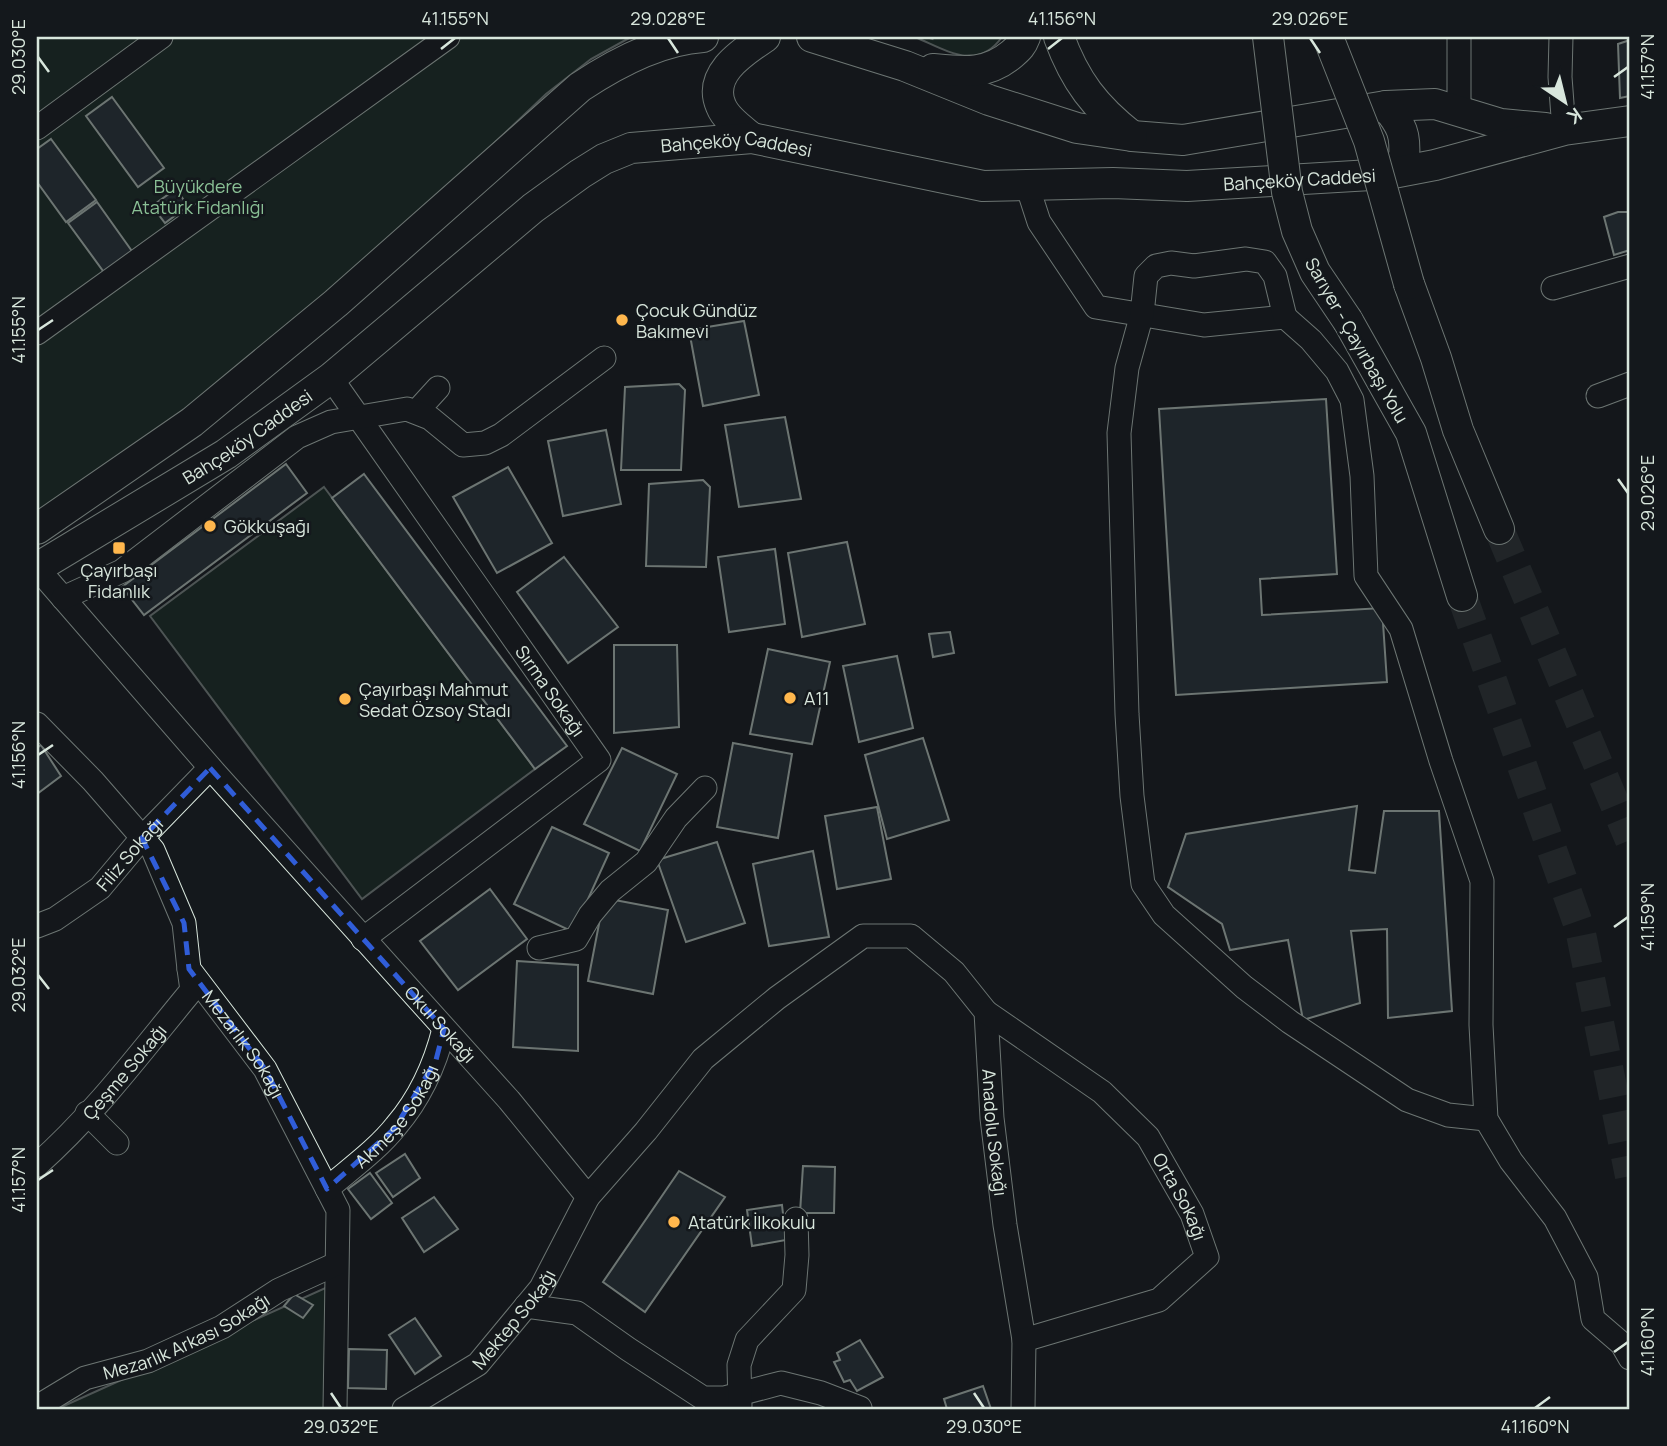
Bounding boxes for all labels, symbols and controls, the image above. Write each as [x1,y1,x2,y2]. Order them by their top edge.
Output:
text: 41.155°N [421,6,489,30]
text: 29.028°E [630,6,706,30]
text: 41.156°N [1028,6,1096,30]
text: 29.026°E [1272,6,1348,30]
text: 29.030°E [6,19,30,95]
text: 41.157°N [1635,34,1659,100]
north arrow [1530,66,1600,136]
text: K [1562,102,1587,131]
street label: Bahçeköy Caddesi [660,126,814,162]
street label: Bahçeköy Caddesi [1223,163,1376,196]
park label: Büyükdere Atatürk Fidanlığı [131,174,265,219]
street label: Sarıyer - Çayırbaşı Yolu [1300,253,1414,427]
text: 41.155°N [6,296,30,364]
place label: Çocuk Gündüz Bakımevi [636,298,758,343]
marker: Çocuk Gündüz Bakımevi [614,312,630,328]
street label: Bahçeköy Caddesi [178,384,317,490]
text: 29.026°E [1635,455,1659,531]
place label: Gökkuşağı [224,514,310,538]
marker: Gökkuşağı [202,518,218,534]
marker: Çayırbaşı Fidanlık [111,540,127,556]
place label: Çayırbaşı Fidanlık [81,558,157,603]
street label: Sırma Sokağı [510,640,591,741]
place label: Çayırbaşı Mahmut Sedat Özsoy Stadı [359,677,511,722]
place label: A11 [804,686,829,710]
marker: A11 [782,690,798,706]
marker: Çayırbaşı Mahmut Sedat Özsoy Stadı [337,691,353,707]
text: 41.156°N [6,721,30,789]
street label: Filiz Sokağı [91,812,168,896]
text: 41.159°N [1635,883,1659,951]
text: 29.032°E [6,937,30,1013]
street label: Okul Sokağı [400,980,482,1068]
street label: Mezarlık Sokağı [197,985,290,1102]
street label: Çeşme Sokağı [77,1019,172,1125]
street label: Akmeşe Sokağı [350,1061,443,1173]
street label: Anadolu Sokağı [977,1068,1013,1197]
text: 41.157°N [6,1147,30,1213]
street label: Orta Sokağı [1147,1148,1212,1243]
place label: Atatürk İlkokulu [688,1210,816,1234]
marker: Atatürk İlkokulu [666,1214,682,1230]
street label: Mektep Sokağı [467,1265,561,1374]
street label: Mezarlık Arkası Sokağı [100,1287,274,1385]
text: 41.160°N [1635,1308,1659,1376]
text: 29.032°E [303,1414,379,1438]
text: 29.030°E [946,1414,1022,1438]
text: 41.160°N [1501,1414,1569,1438]

